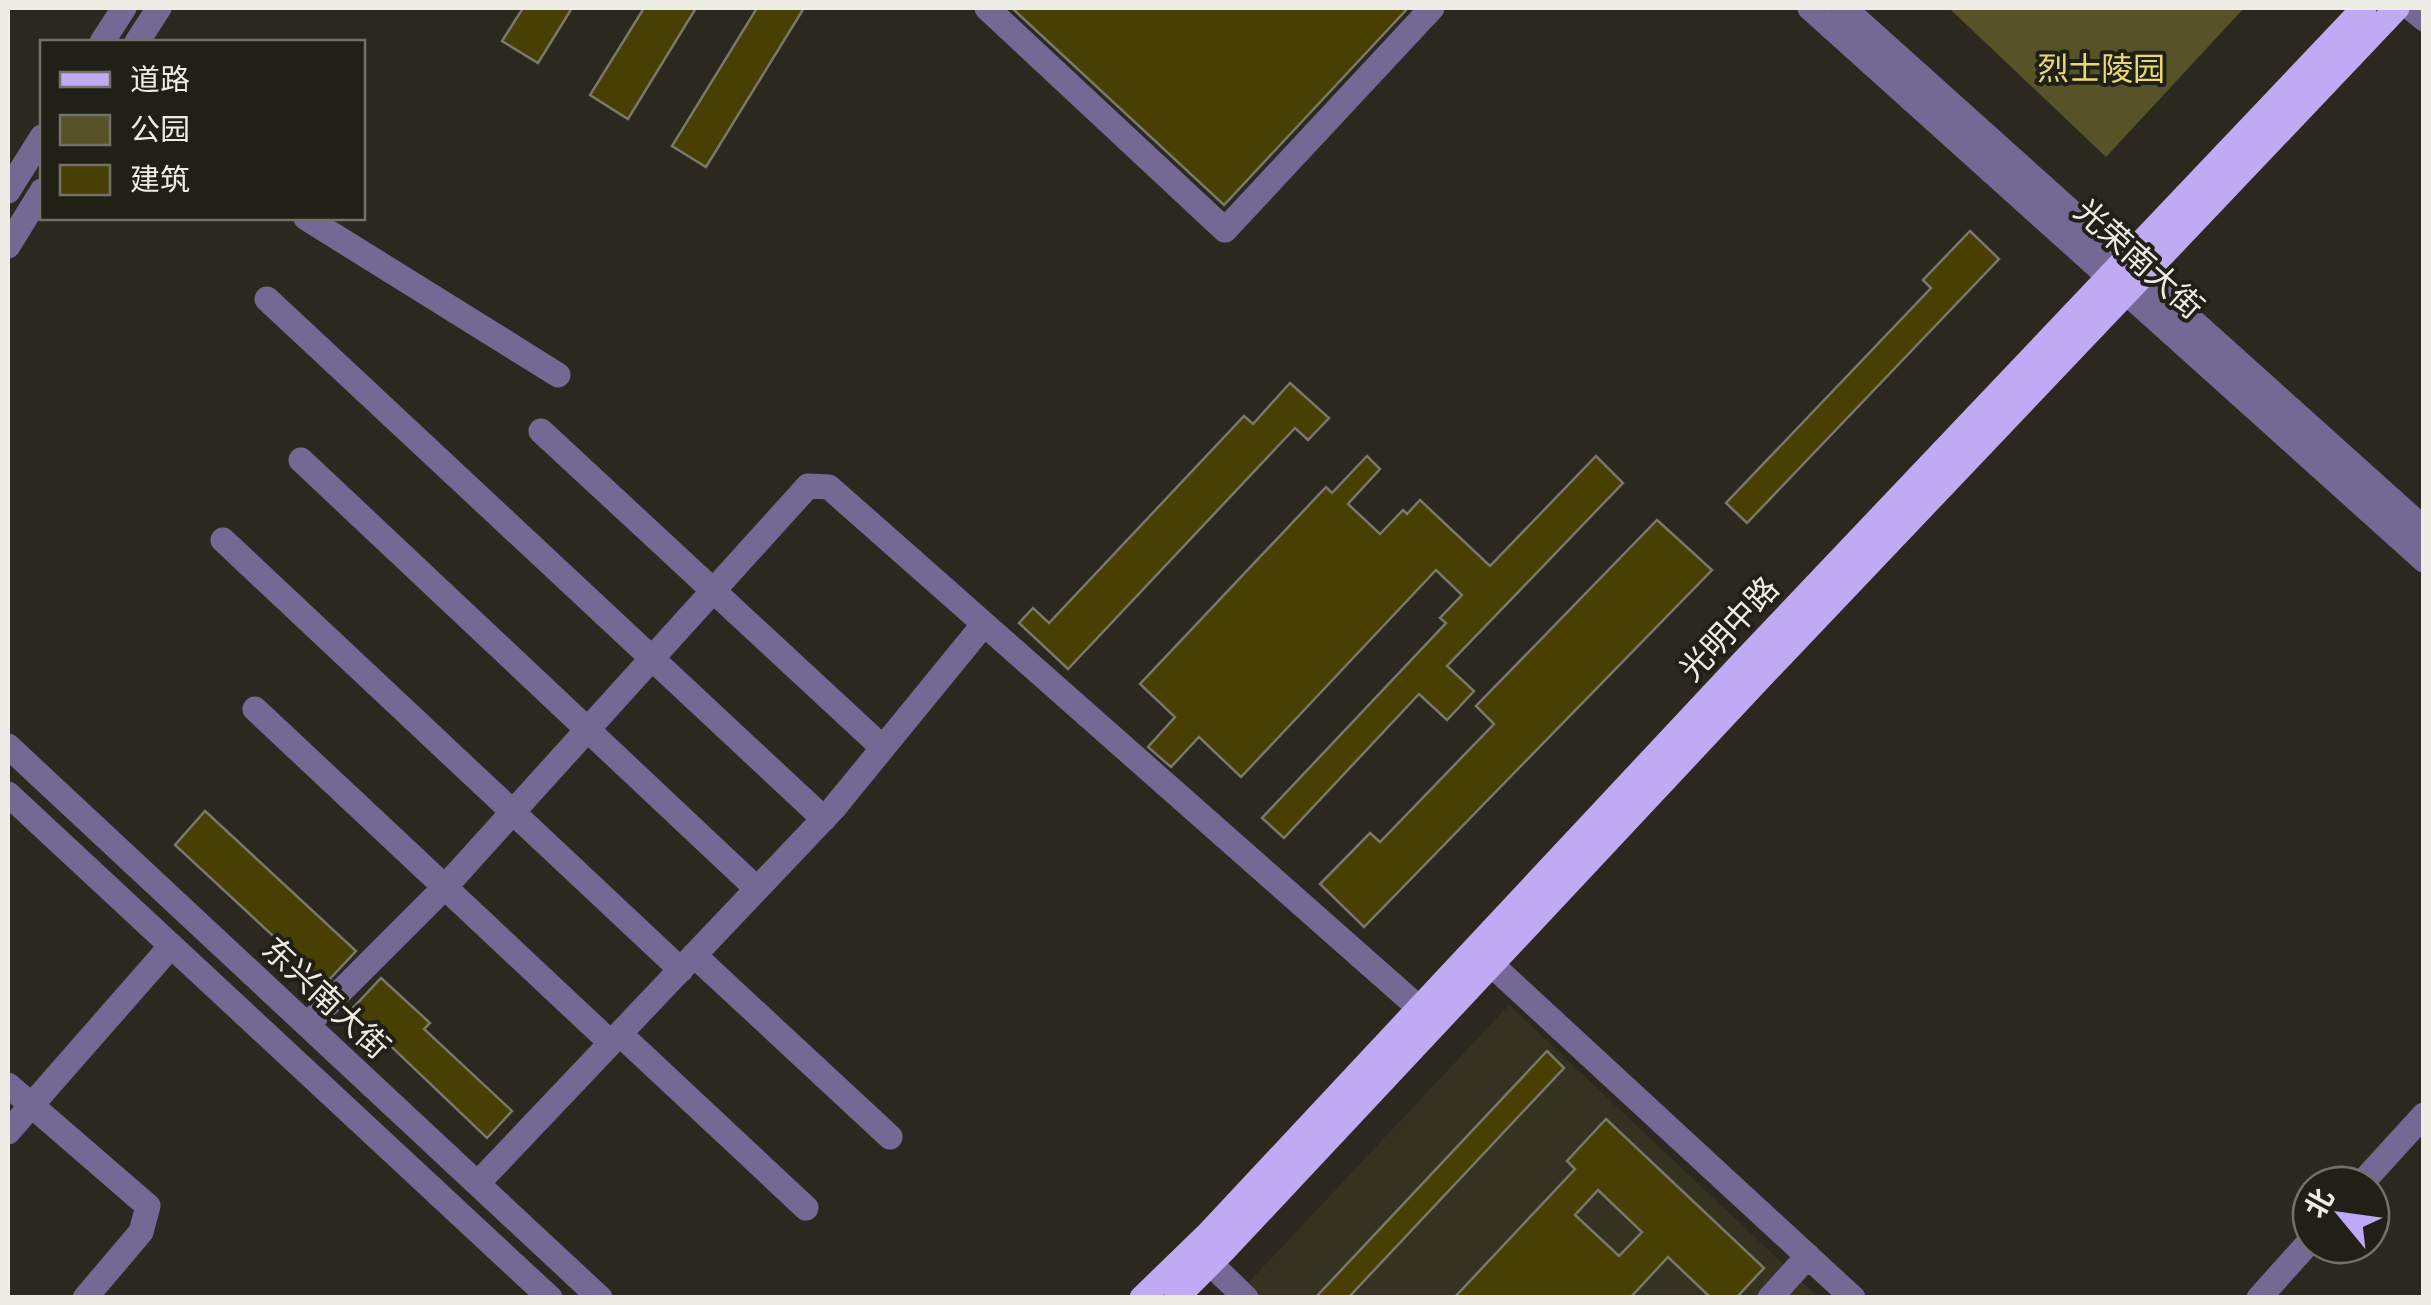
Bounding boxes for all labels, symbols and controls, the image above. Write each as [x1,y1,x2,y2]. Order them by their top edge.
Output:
legend [40,40,365,220]
park label: 烈士陵园 [2037,50,2165,88]
text: 道路 [130,62,190,97]
text: 公园 [130,112,190,147]
text: 建筑 [130,162,190,197]
street label: 光荣南大街 [2067,191,2211,327]
street label: 光明中路 [1671,569,1787,689]
street label: 东兴南大街 [255,930,397,1066]
north arrow [2291,1165,2391,1265]
text: 北 [2298,1183,2341,1223]

